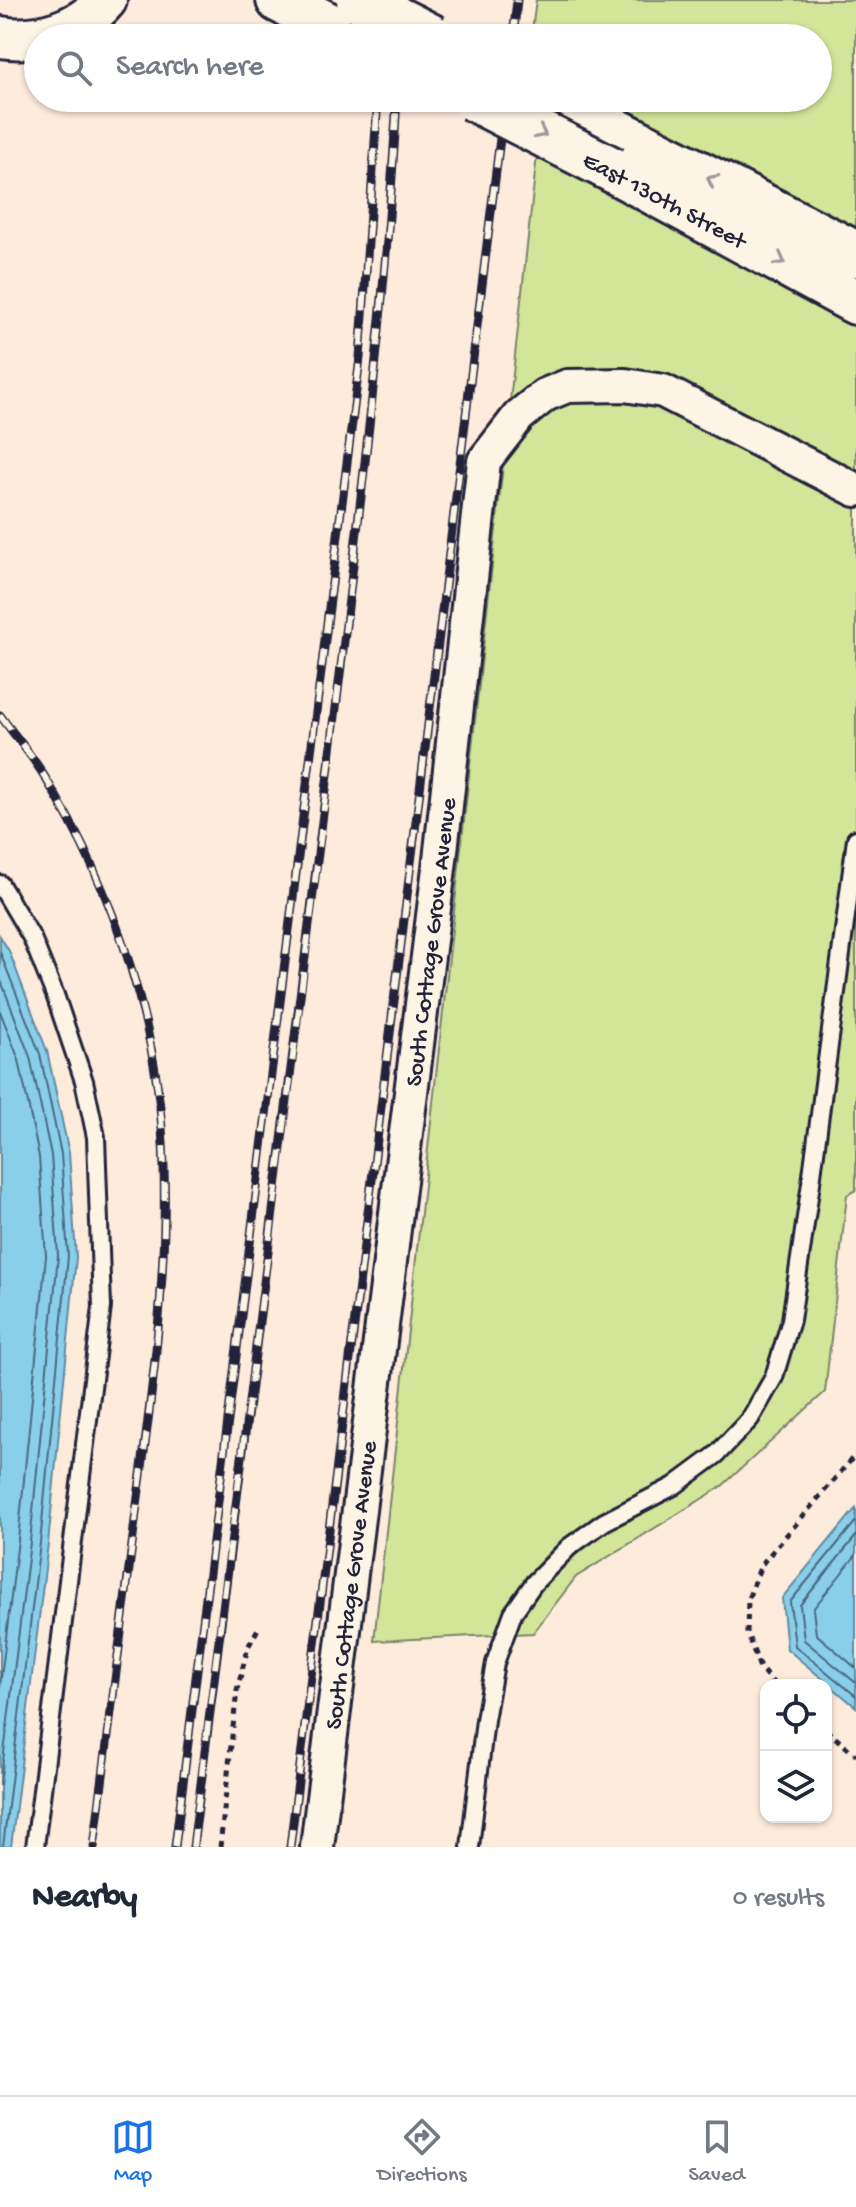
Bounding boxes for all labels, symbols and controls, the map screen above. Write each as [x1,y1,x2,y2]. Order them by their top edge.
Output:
search box [24,24,832,112]
icon: search [52,46,96,90]
text: Search here [116,51,264,86]
one-way arrow [533,124,548,139]
street label: East 130th Street [577,147,752,258]
one-way arrow [705,174,720,189]
one-way arrow [771,251,786,266]
street label: South Cottage Grove Avenue [401,796,465,1088]
street label: South Cottage Grove Avenue [321,1439,386,1731]
map controls [760,1679,832,1823]
button: locate [760,1679,832,1751]
button: layers [760,1751,832,1823]
text: Nearby [32,1879,137,1919]
text: 0 results [733,1884,824,1915]
tab: Map [111,2115,155,2189]
tab: Directions [377,2115,467,2189]
tab: Saved [689,2115,745,2189]

